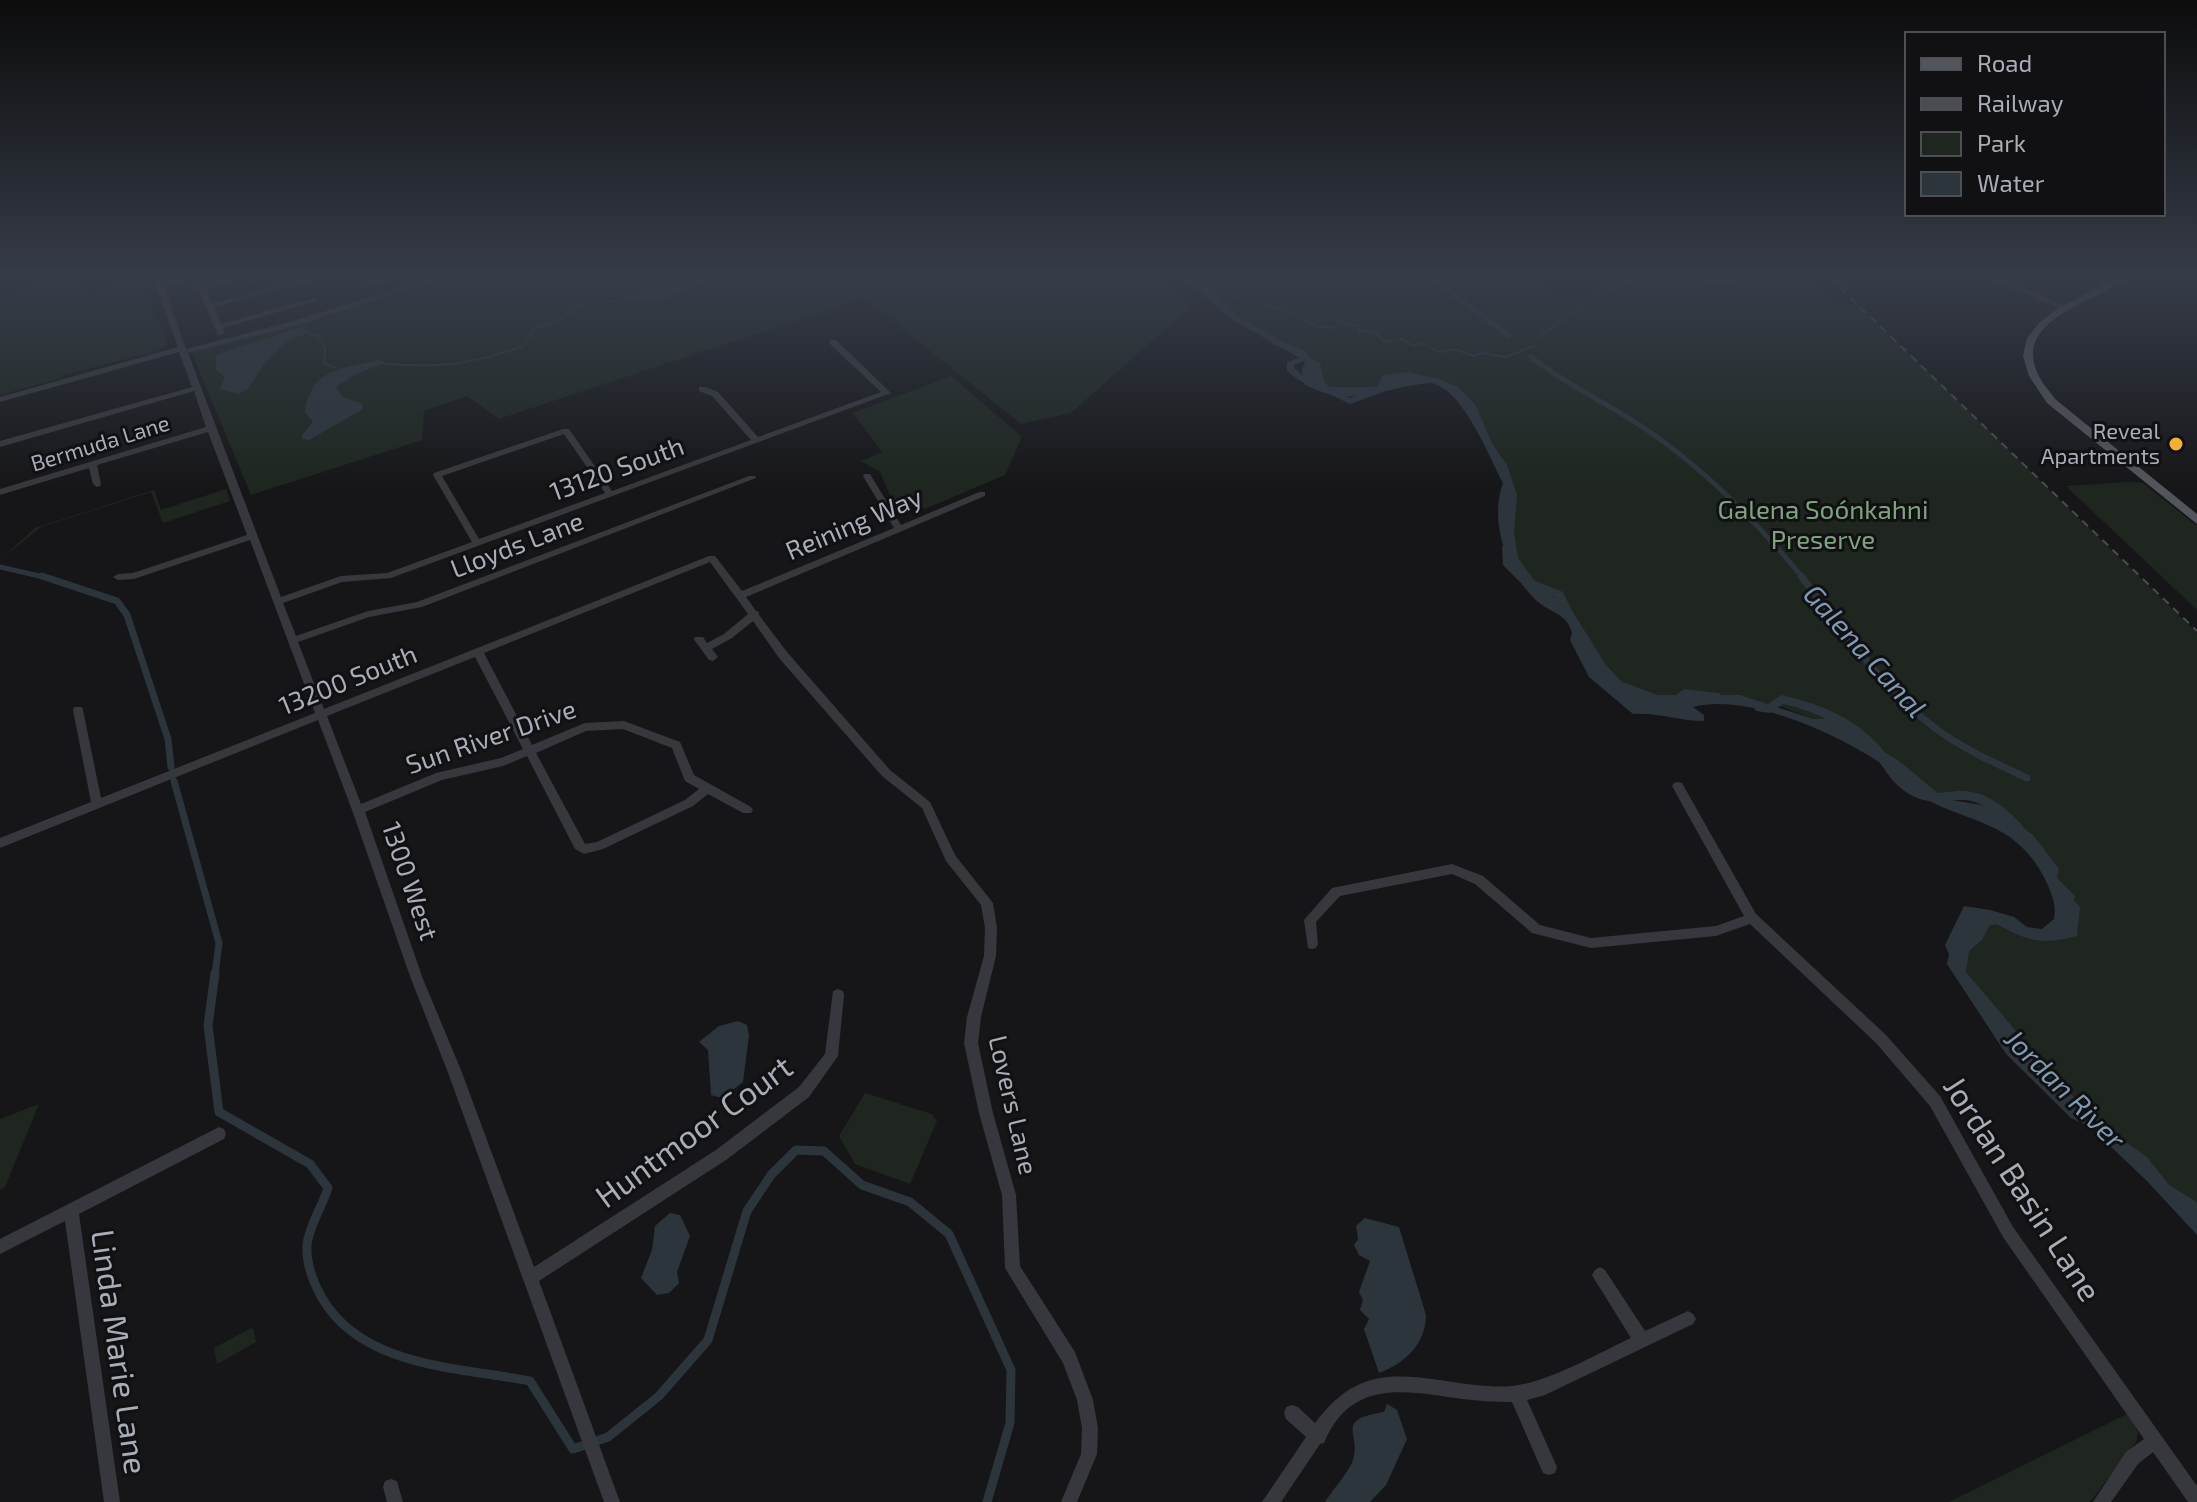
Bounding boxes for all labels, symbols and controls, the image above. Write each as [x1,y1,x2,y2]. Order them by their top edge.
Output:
legend [1905,32,2165,216]
text: Road [1977,48,2032,77]
text: Railway [1977,88,2064,117]
text: Park [1977,128,2026,157]
text: Water [1977,168,2045,197]
street label: Bermuda Lane [27,409,172,475]
place label: Reveal Apartments [2041,417,2160,468]
street label: 13120 South [545,429,688,506]
marker: Reveal Apartments [2167,435,2185,453]
street label: Reining Way [780,480,927,565]
park label: Galena Soónkahni Preserve [1718,493,1928,554]
street label: Lloyds Lane [446,504,587,583]
water label: Galena Canal [1797,577,1934,724]
street label: 13200 South [274,637,421,720]
street label: Sun River Drive [401,692,580,779]
street label: 1300 West [377,817,446,944]
water label: Jordan River [1998,1020,2133,1156]
street label: Lovers Lane [983,1032,1045,1177]
street label: Huntmoor Court [587,1046,799,1214]
street label: Jordan Basin Lane [1937,1068,2111,1307]
street label: Linda Marie Lane [85,1227,157,1476]

